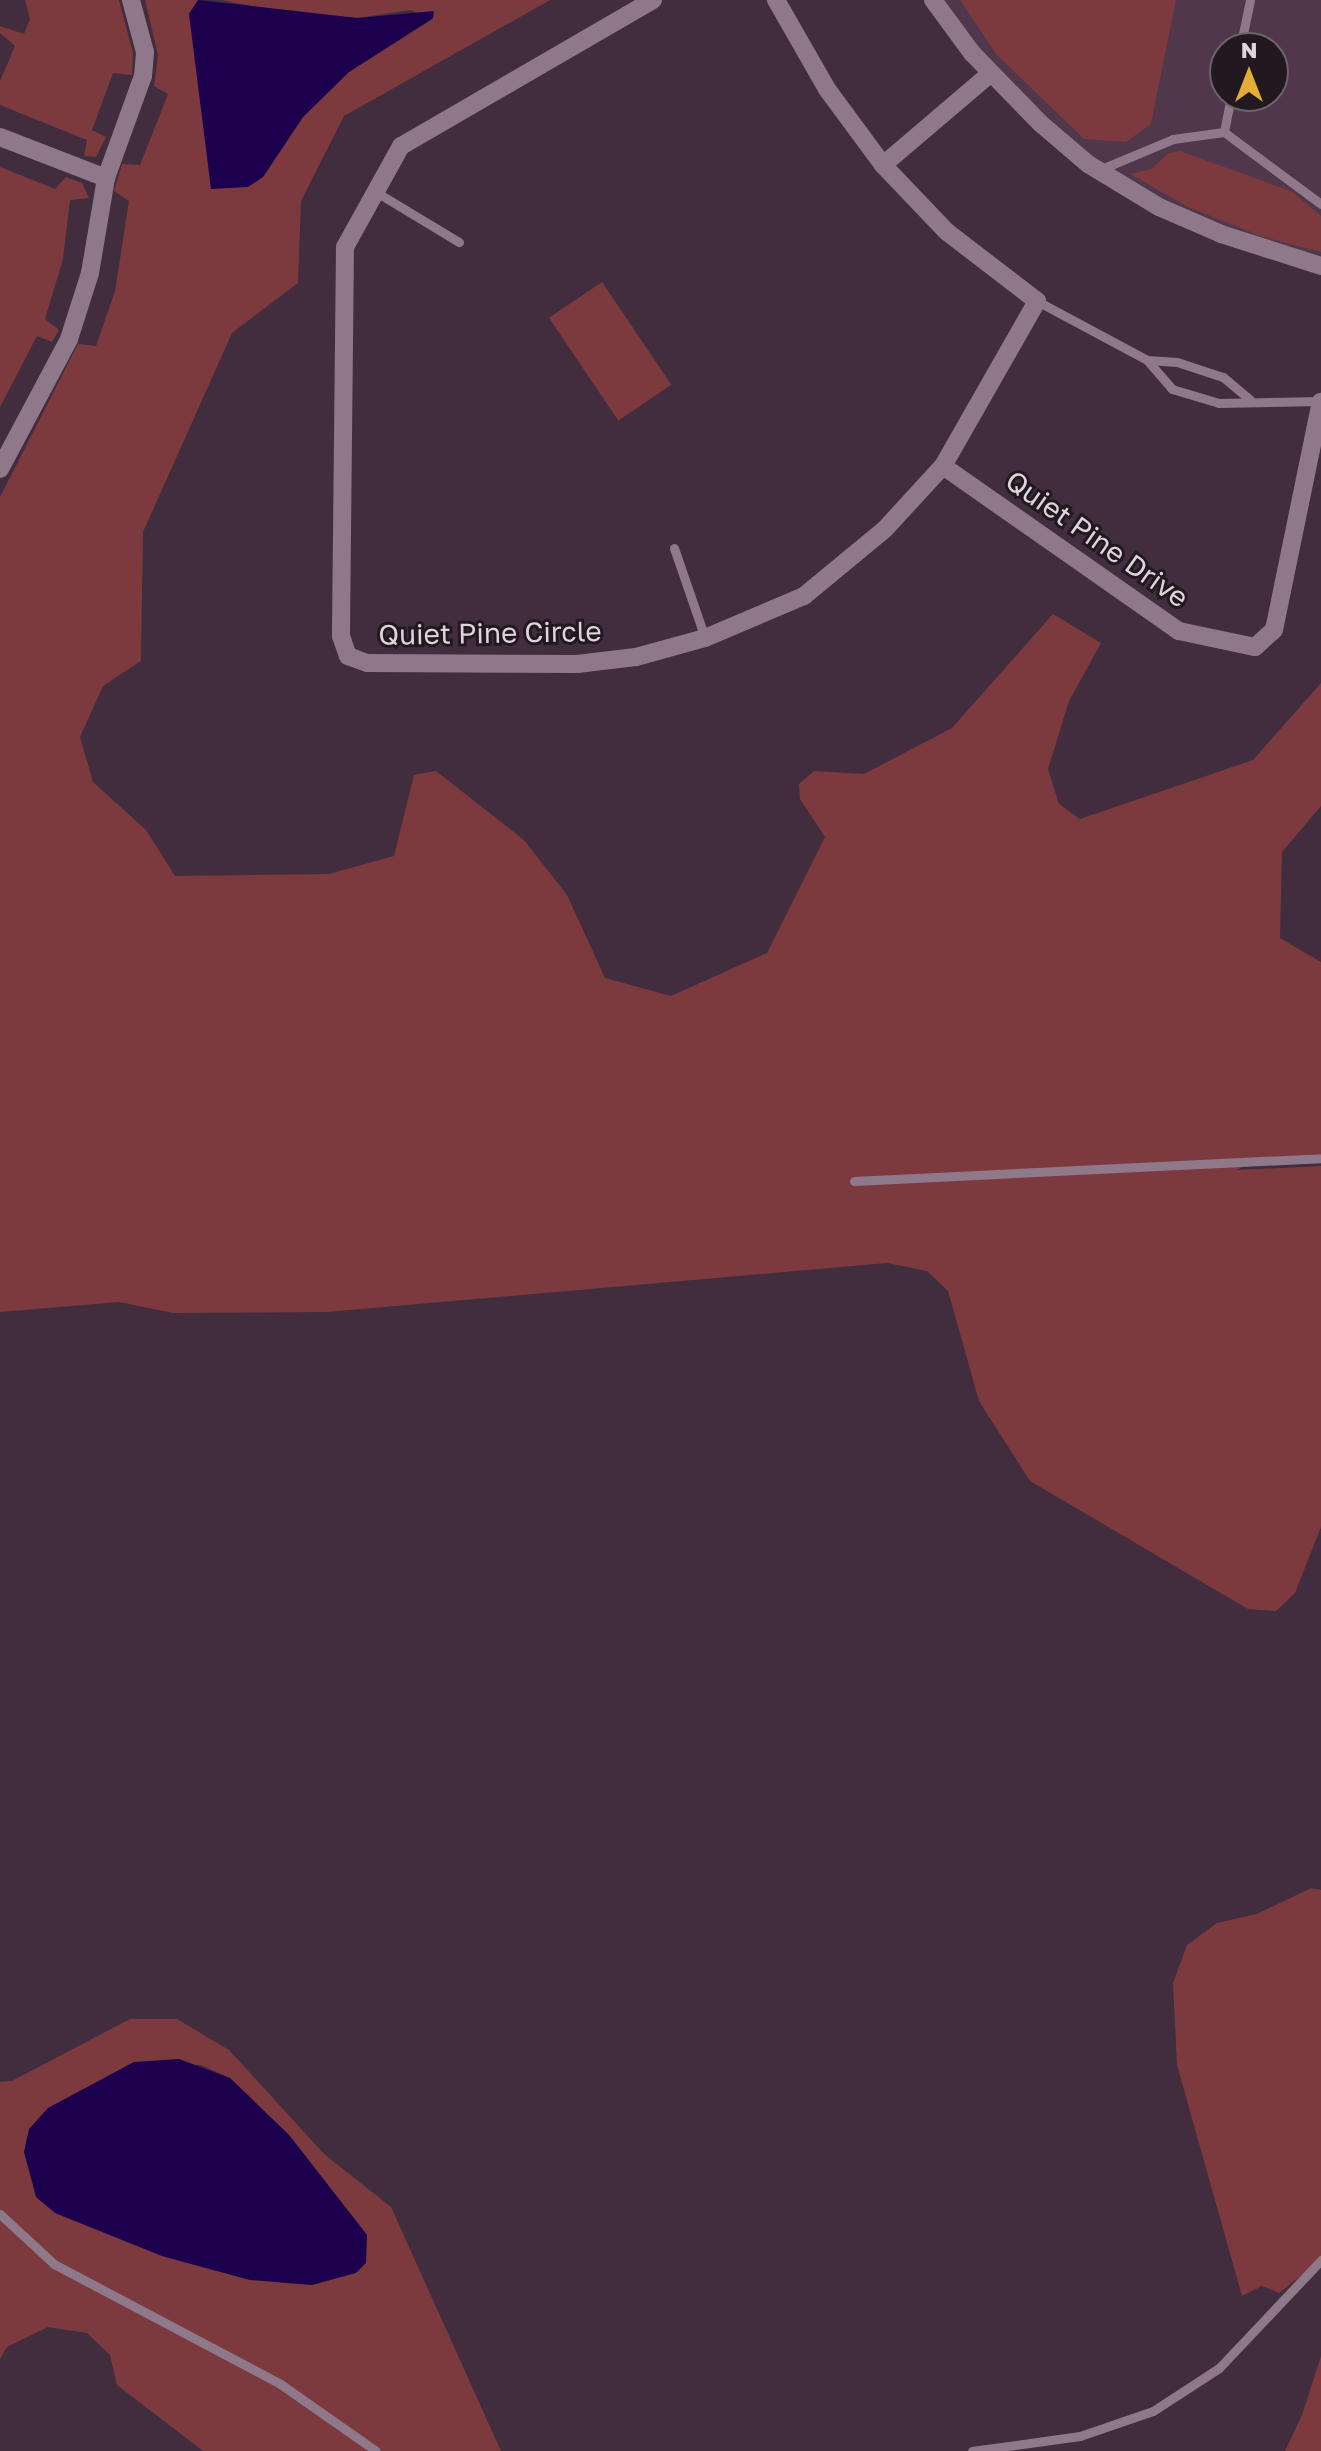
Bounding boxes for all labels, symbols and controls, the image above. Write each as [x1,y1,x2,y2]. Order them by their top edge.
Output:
north arrow [1209,32,1289,112]
text: N [1241,36,1257,63]
street label: Quiet Pine Drive [999,463,1195,615]
street label: Quiet Pine Circle [378,614,602,652]

